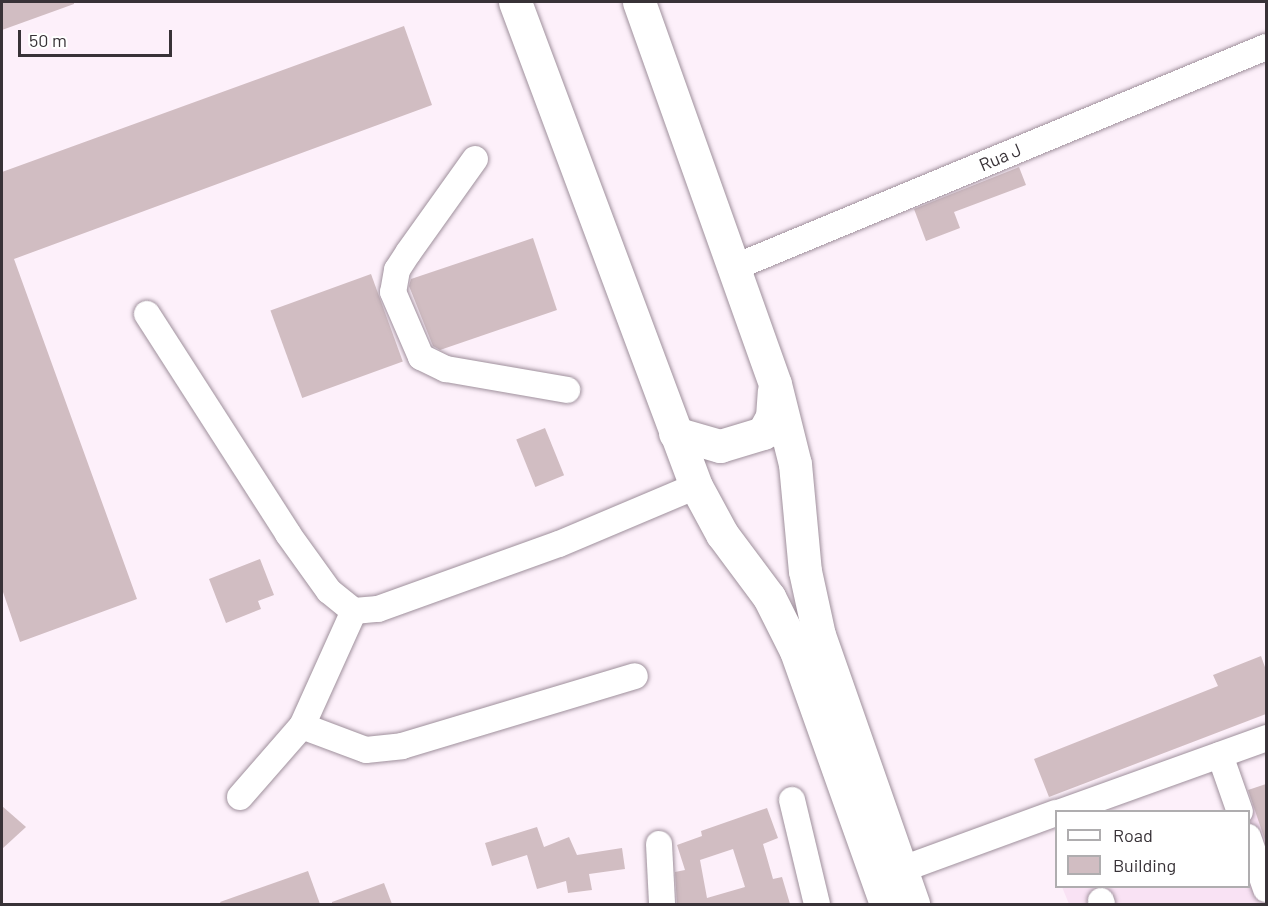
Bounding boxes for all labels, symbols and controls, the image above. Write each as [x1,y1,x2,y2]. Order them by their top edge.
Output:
scale bar [21,18,176,56]
text: 50 m [29,29,67,51]
street label: Rua J [976,138,1024,176]
legend [1055,810,1250,888]
text: Road [1113,824,1153,846]
text: Building [1113,854,1176,876]

